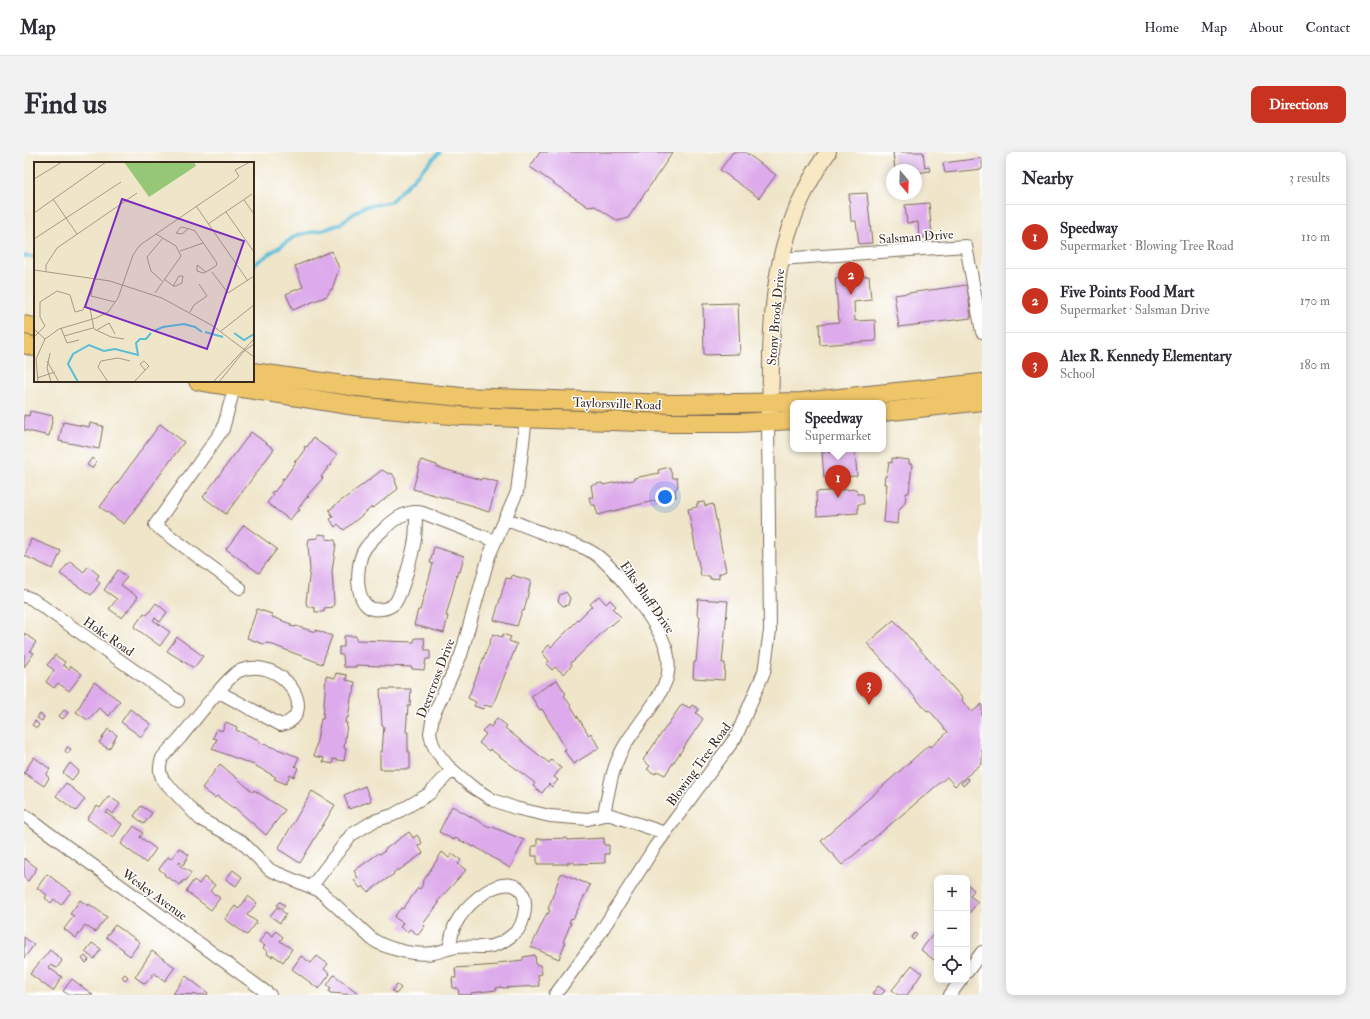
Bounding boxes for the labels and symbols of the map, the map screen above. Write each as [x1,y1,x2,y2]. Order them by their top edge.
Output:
inset map [34,162,254,382]
north arrow [886,164,922,200]
street label: Salsman Drive [878,226,955,248]
pin: 2 [838,262,864,295]
street label: Stony Brook Drive [764,267,789,366]
street label: Taylorsville Road [572,394,662,415]
pin: 1 [825,465,851,498]
your location [655,487,675,507]
street label: Elks Bluff Drive [616,558,678,637]
street label: Hoke Road [80,614,137,660]
street label: Deercross Drive [413,636,459,720]
pin: 3 [856,672,882,705]
street label: Blowing Tree Road [663,719,735,809]
street label: Wesley Avenue [117,865,191,925]

